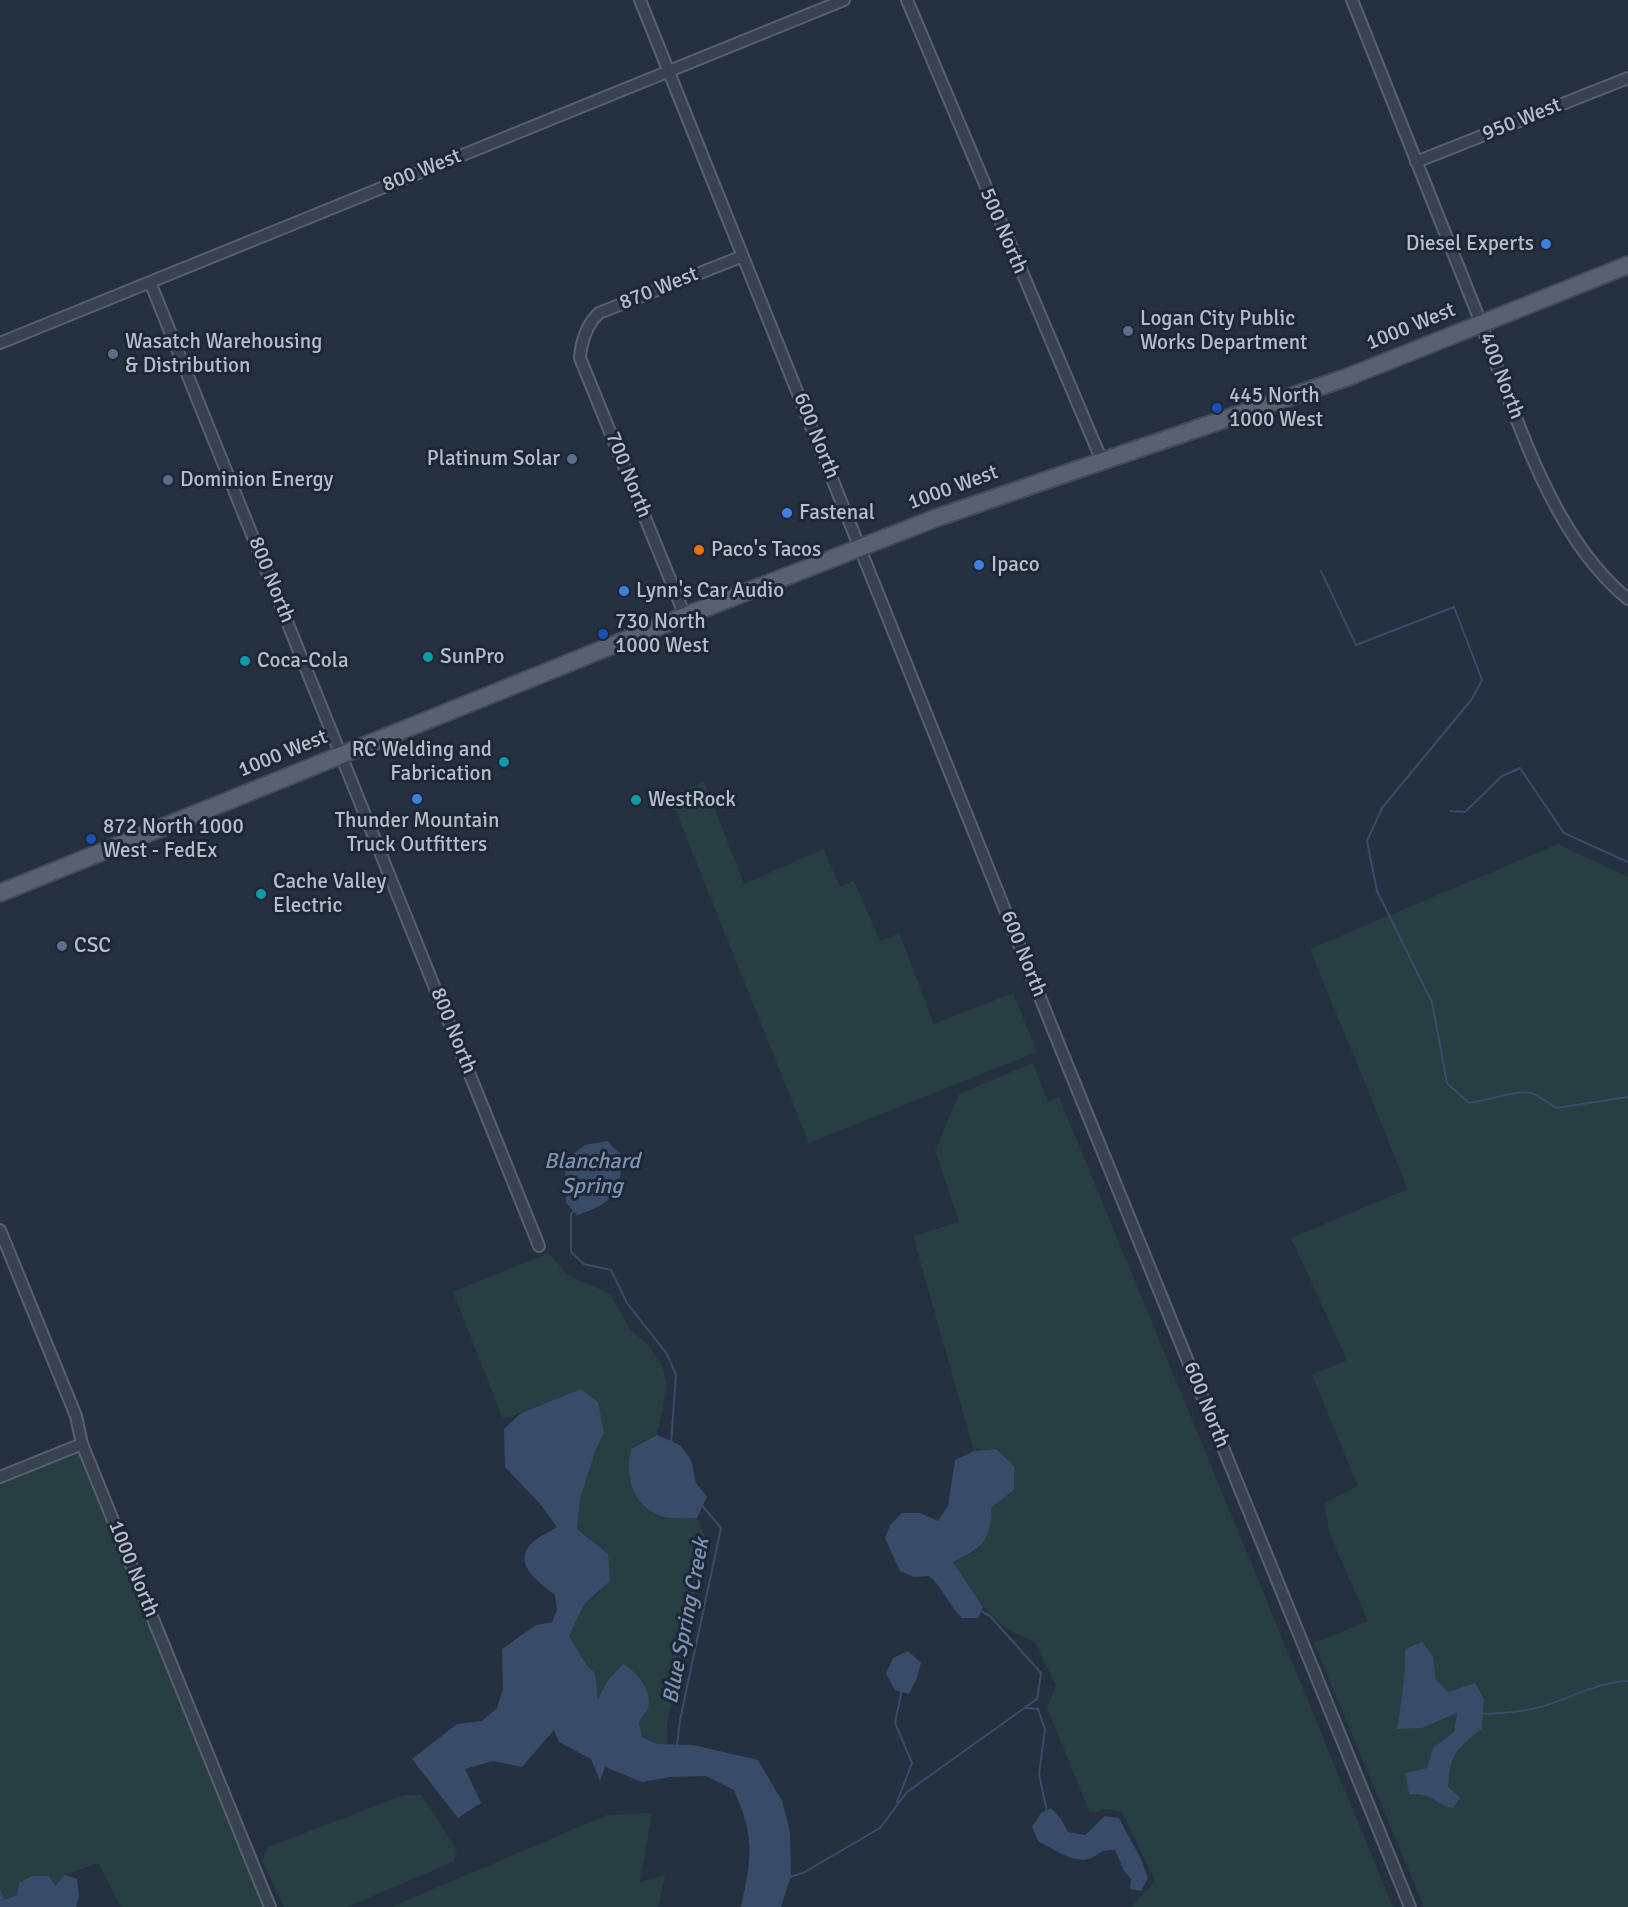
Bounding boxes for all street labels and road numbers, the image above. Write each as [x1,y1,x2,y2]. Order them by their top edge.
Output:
street label: 950 West [1479,93,1565,147]
street label: 800 West [379,144,465,198]
street label: 500 North [974,184,1032,278]
street label: 870 West [616,262,702,316]
street label: 1000 West [1363,298,1459,356]
street label: 400 North [1473,329,1529,423]
street label: 600 North [787,389,845,483]
street label: 700 North [599,428,657,522]
street label: 1000 West [905,460,1001,516]
street label: 800 North [242,533,300,627]
street label: 1000 West [235,725,331,783]
street label: 600 North [994,907,1052,1001]
street label: 800 North [424,984,482,1078]
street label: 600 North [1177,1358,1235,1452]
street label: 1000 North [102,1517,164,1621]

